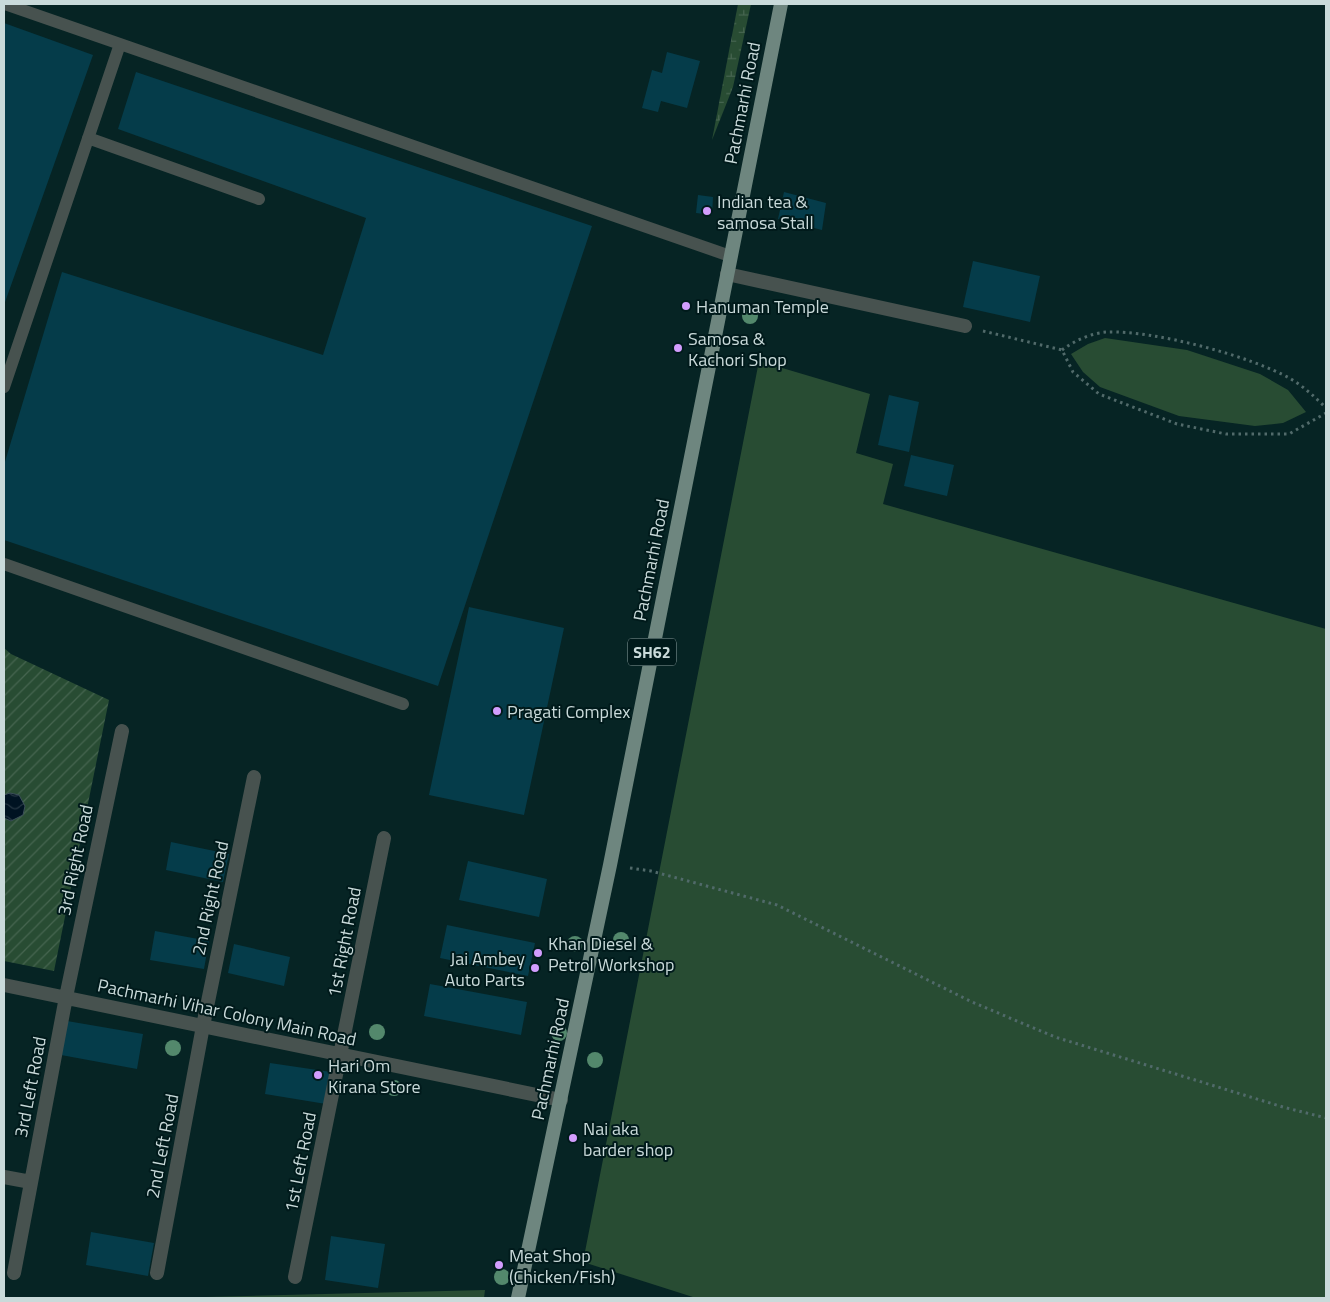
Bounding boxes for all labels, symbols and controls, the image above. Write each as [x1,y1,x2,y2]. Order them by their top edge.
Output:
street label: Pachmarhi Road [717,40,767,166]
place label: Indian tea & samosa Stall [717,188,814,236]
marker: Indian tea & samosa Stall [701,205,713,217]
place label: Hanuman Temple [696,293,829,320]
marker: Hanuman Temple [680,300,692,312]
place label: Samosa & Kachori Shop [688,325,787,373]
marker: Samosa & Kachori Shop [672,342,684,354]
street label: Pachmarhi Road [626,497,676,623]
road number: SH62 [628,638,676,666]
place label: Pragati Complex [507,698,630,725]
marker: Pragati Complex [491,705,503,717]
street label: 3rd Right Road [50,802,100,918]
street label: 2nd Right Road [185,838,235,958]
street label: 1st Right Road [320,885,368,999]
place label: Khan Diesel & Petrol Workshop [548,930,675,978]
place label: Jai Ambey Auto Parts [444,945,525,993]
marker: Khan Diesel & Petrol Workshop [532,947,544,959]
marker: Jai Ambey Auto Parts [529,962,541,974]
street label: Pachmarhi Vihar Colony Main Road [95,971,359,1053]
street label: Pachmarhi Road [524,996,576,1122]
street label: 3rd Left Road [7,1034,53,1140]
place label: Hari Om Kirana Store [328,1052,421,1100]
marker: Hari Om Kirana Store [312,1069,324,1081]
street label: 2nd Left Road [139,1091,185,1201]
street label: 1st Left Road [277,1110,323,1214]
place label: Nai aka barder shop [583,1115,673,1163]
marker: Nai aka barder shop [567,1132,579,1144]
place label: Meat Shop (Chicken/Fish) [509,1242,615,1290]
marker: Meat Shop (Chicken/Fish) [493,1259,505,1271]

